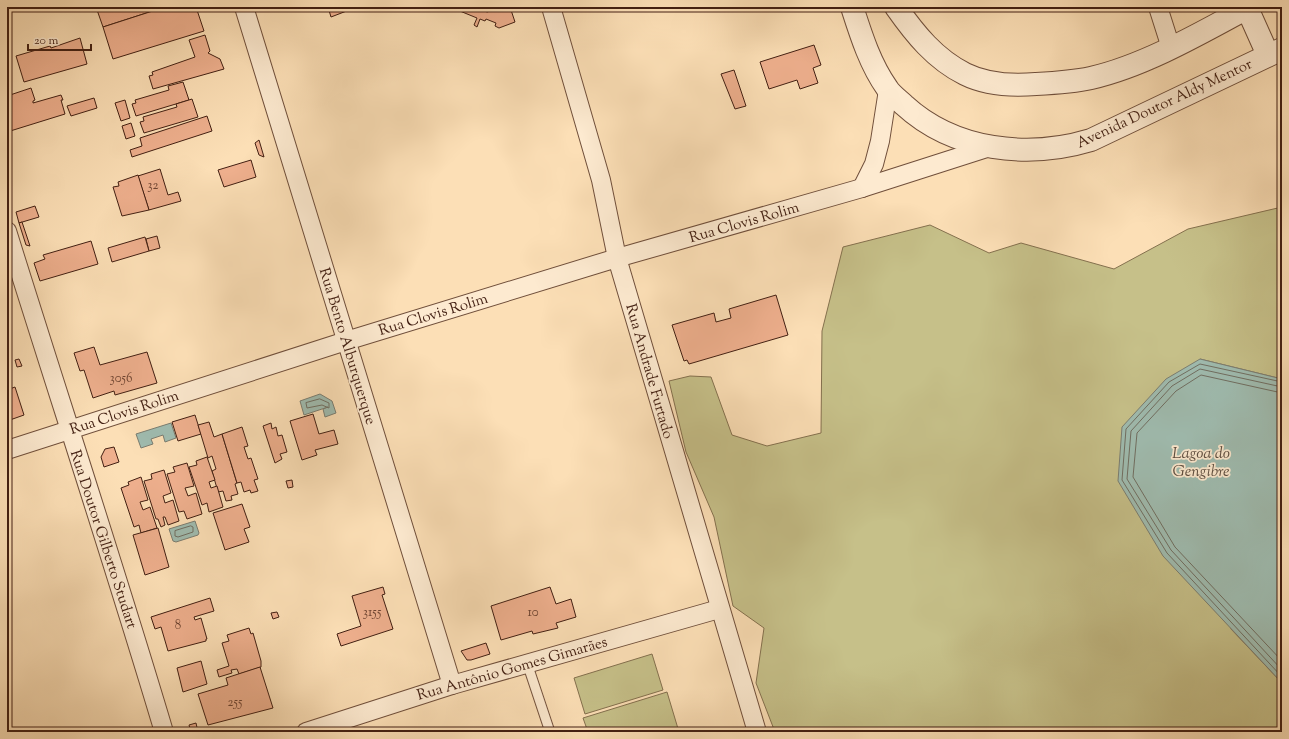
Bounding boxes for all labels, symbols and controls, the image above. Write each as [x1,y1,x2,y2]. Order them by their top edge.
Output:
scale bar [28,26,91,52]
text: 20 m [34,32,59,50]
street label: Avenida Doutor Aldy Mentor [1073,54,1256,154]
house number: 32 [147,177,159,195]
street label: Rua Clovis Rolim [687,198,802,249]
street label: Rua Bento Alburquerque [313,265,380,427]
street label: Rua Clovis Rolim [376,289,491,342]
street label: Rua Andrade Furtado [619,301,678,442]
house number: 3056 [110,370,132,388]
street label: Rua Clovis Rolim [67,386,182,441]
water label: Lagoa do Gengibre [1172,443,1230,484]
street label: Rua Doutor Gilberto Studart [64,447,141,632]
house number: 3155 [363,604,382,622]
house number: 10 [527,604,539,622]
house number: 8 [175,617,181,635]
street label: Rua Antônio Gomes Gimarães [415,632,610,707]
house number: 255 [227,694,243,712]

